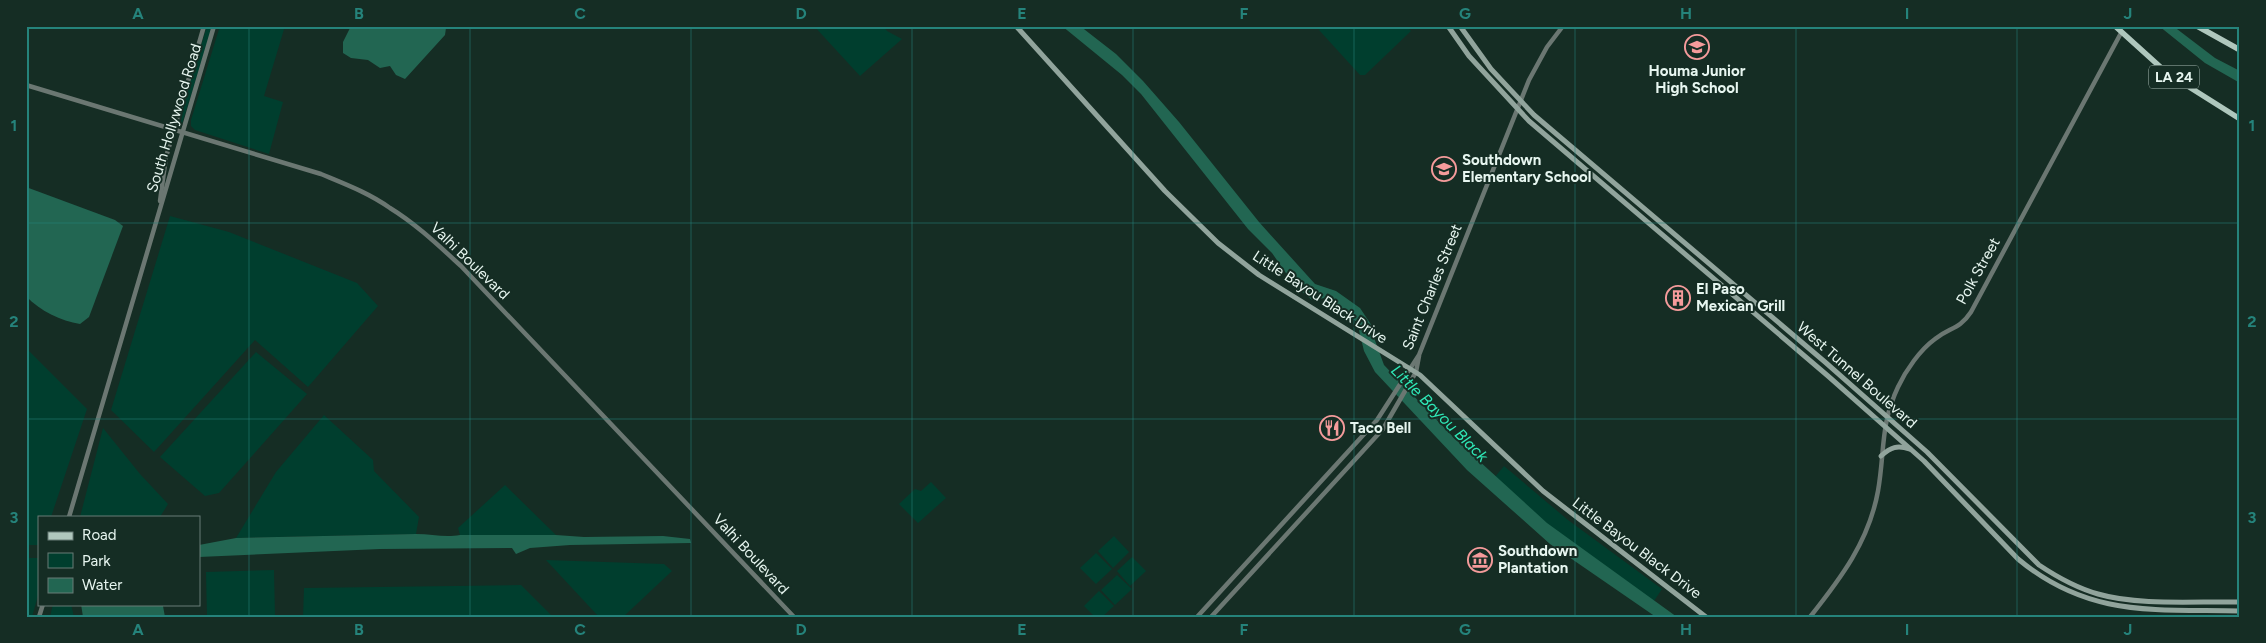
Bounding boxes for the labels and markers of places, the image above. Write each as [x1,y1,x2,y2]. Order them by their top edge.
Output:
school or university icon: Houma Junior High School [1684,34,1710,60]
place label: Houma Junior High School [1649,62,1746,97]
place label: Southdown Elementary School [1462,151,1592,186]
school or university icon: Southdown Elementary School [1431,156,1457,182]
place label: El Paso Mexican Grill [1696,280,1785,315]
building icon: El Paso Mexican Grill [1665,285,1691,311]
restaurant icon: Taco Bell [1319,415,1345,441]
place label: Taco Bell [1350,419,1411,437]
place label: Southdown Plantation [1498,542,1577,577]
museum icon: Southdown Plantation [1467,547,1493,573]

